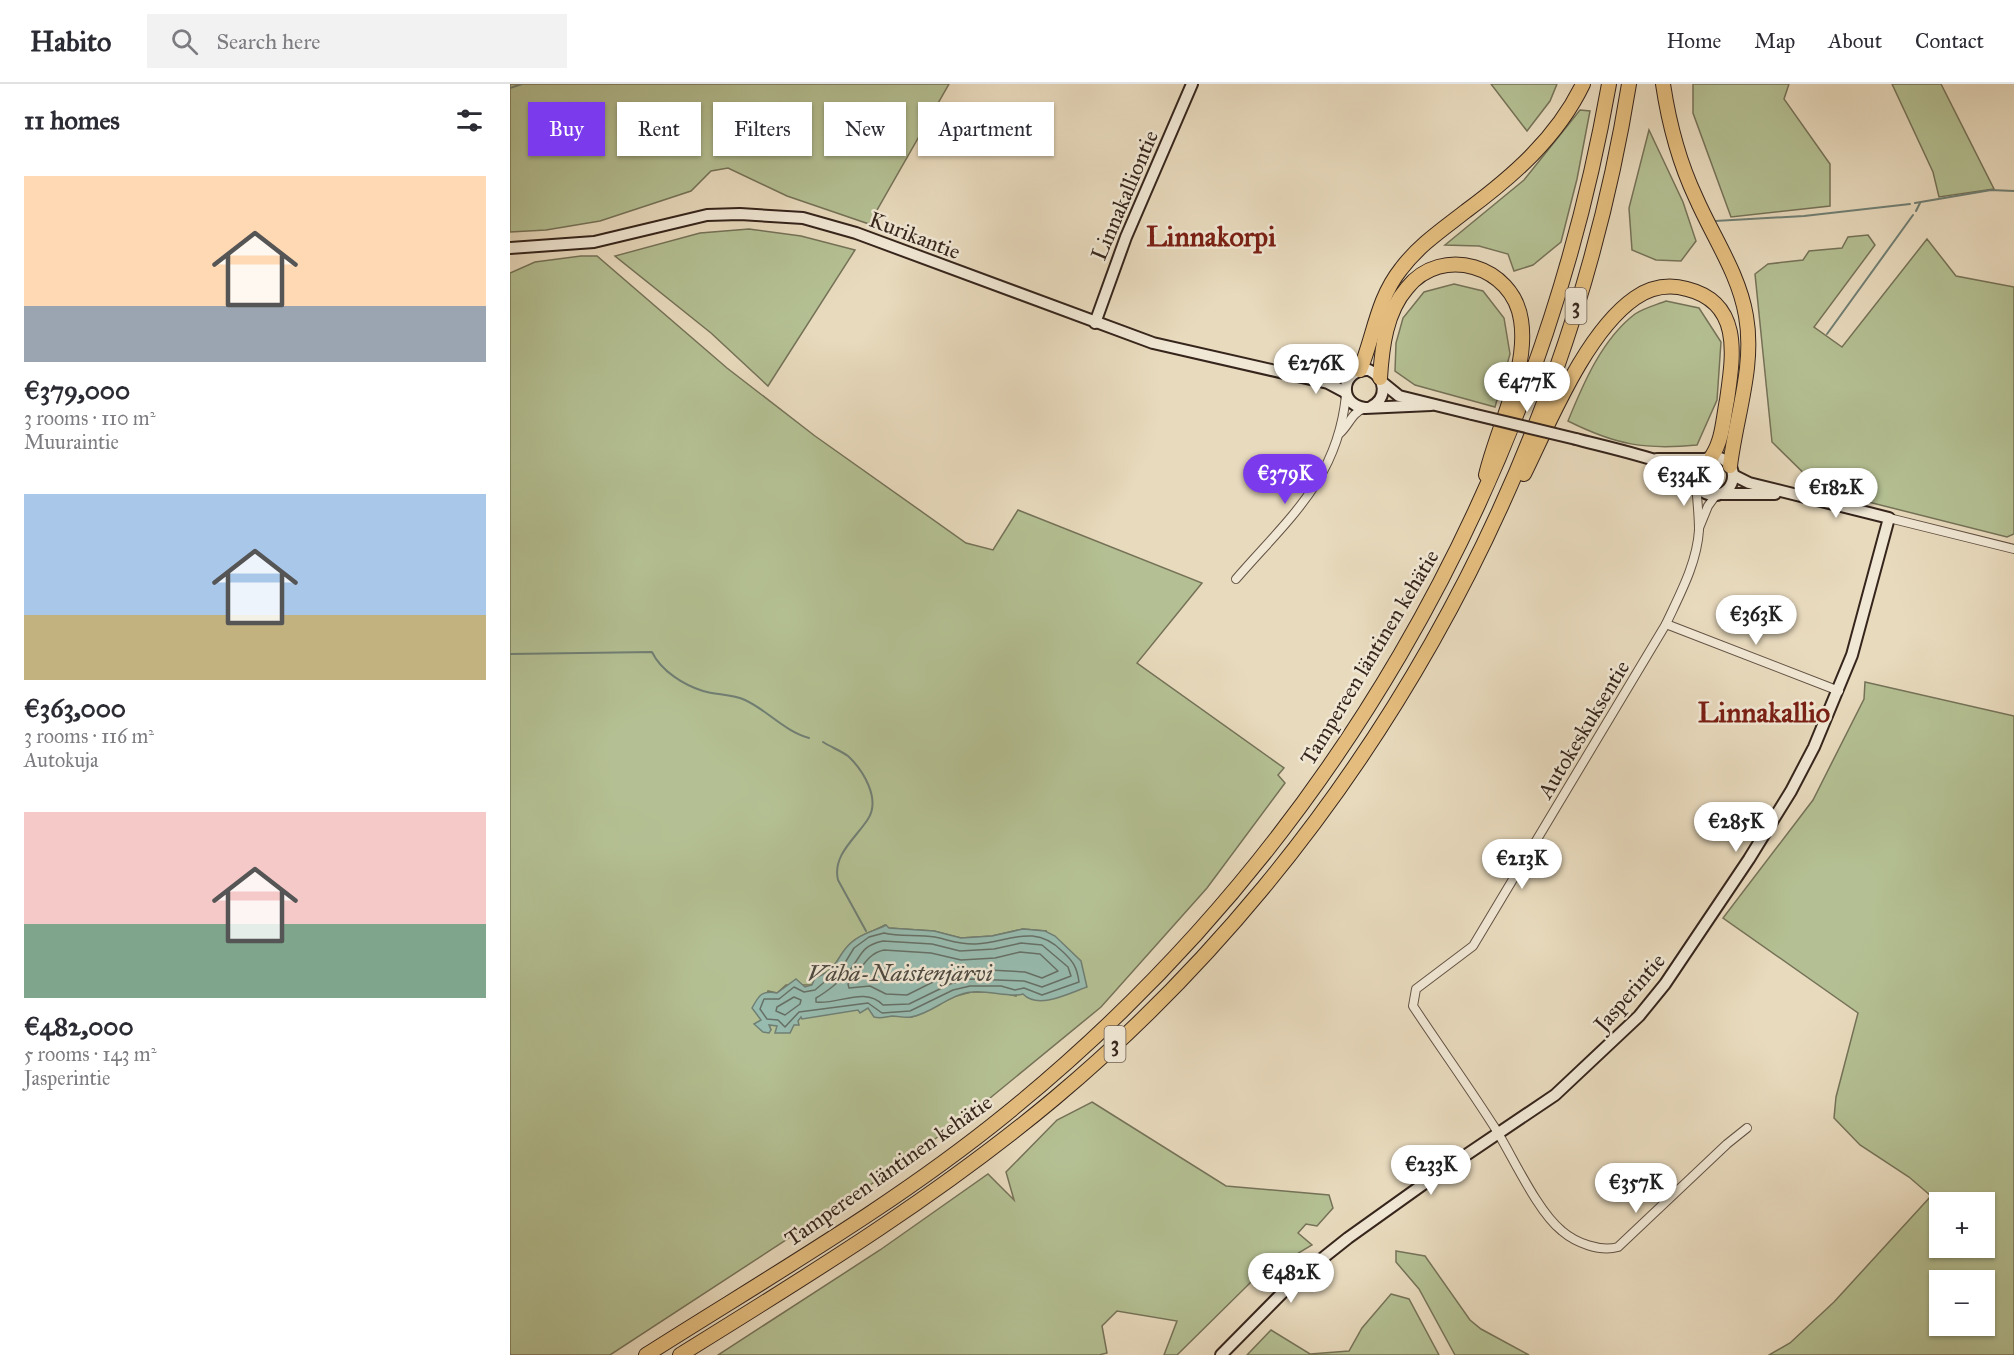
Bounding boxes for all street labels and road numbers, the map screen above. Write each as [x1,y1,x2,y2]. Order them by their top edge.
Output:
street label: Linnakalliontie [1085,126,1164,264]
street label: Kurikantie [865,206,964,265]
road number: 3 [1566,288,1586,324]
street label: Tampereen läntinen kehätie [1294,544,1445,770]
street label: Autokeskuksentie [1531,655,1635,804]
street label: Jasperintie [1587,948,1671,1038]
road number: 3 [1104,1026,1126,1062]
street label: Tampereen läntinen kehätie [779,1089,997,1252]

